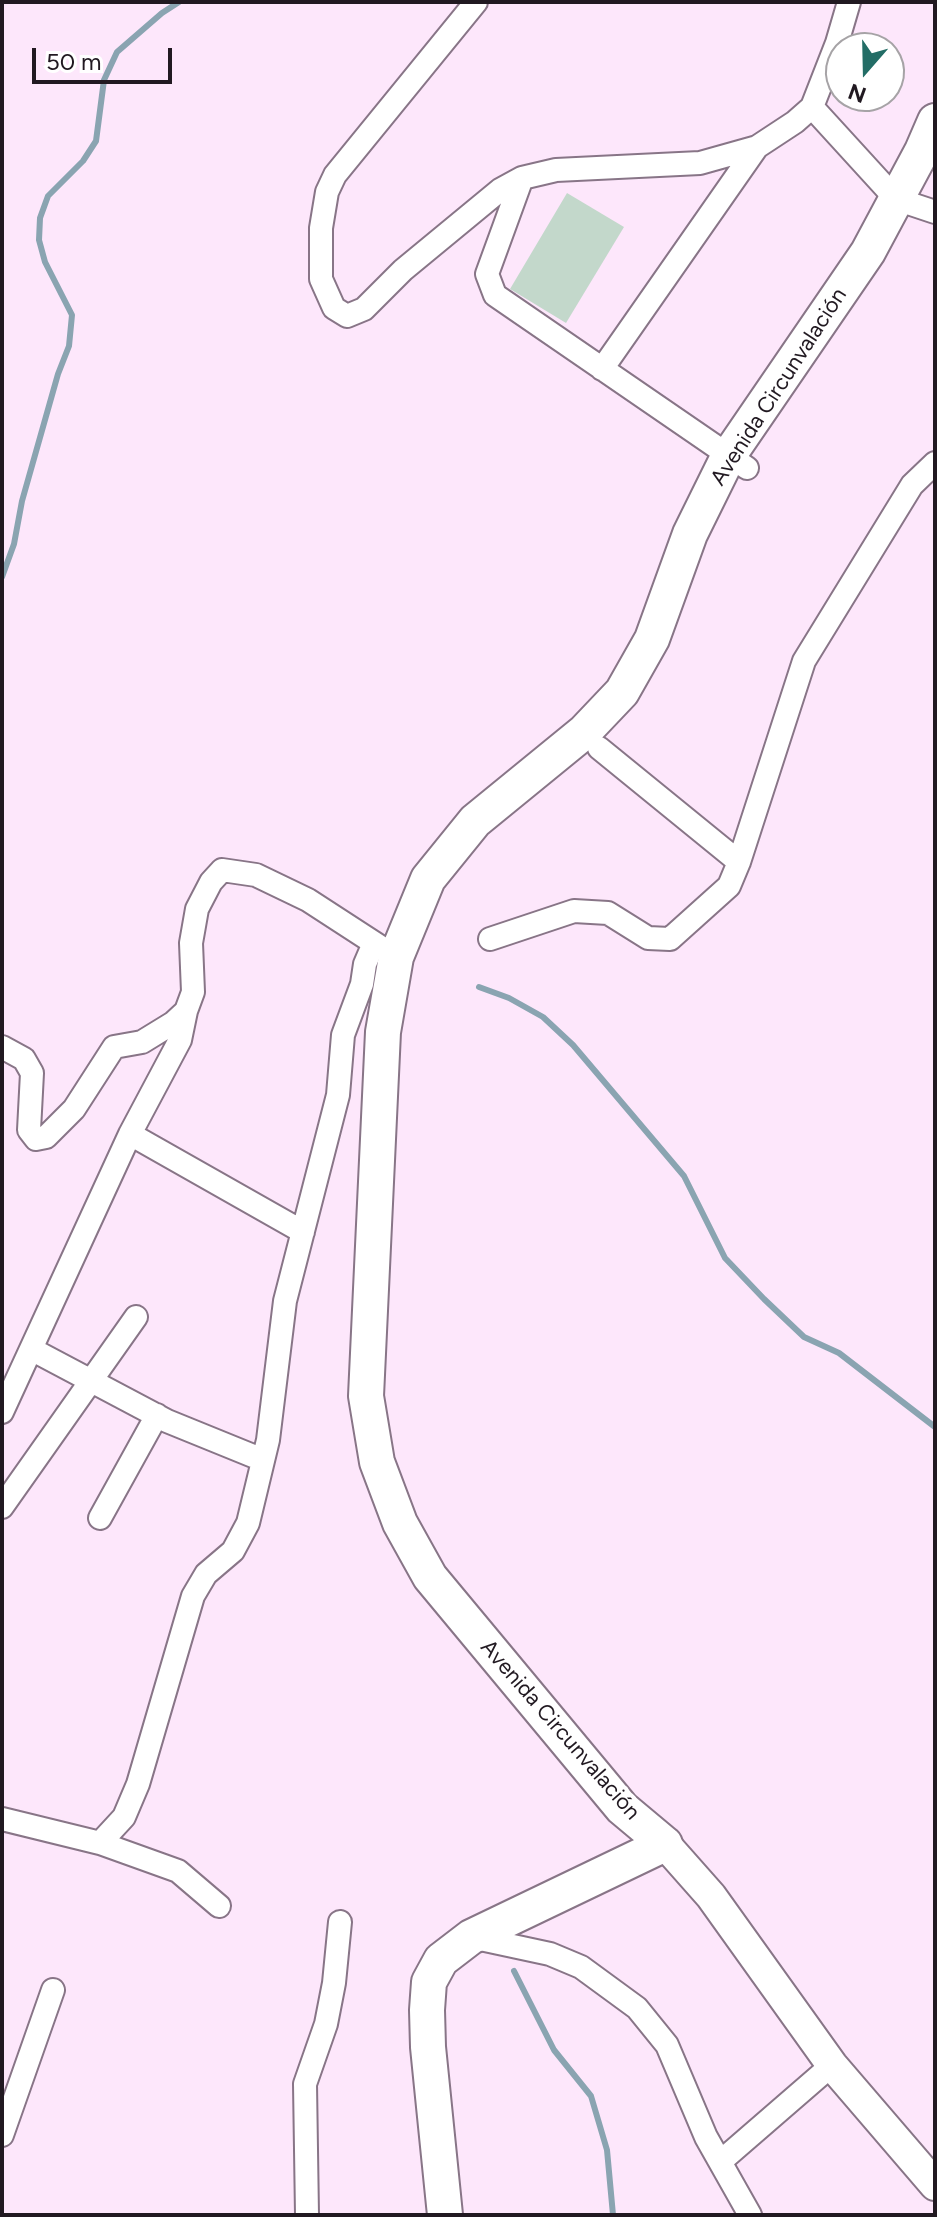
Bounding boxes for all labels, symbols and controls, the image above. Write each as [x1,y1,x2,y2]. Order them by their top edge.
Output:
scale bar [36,32,176,82]
north arrow [825,32,905,112]
text: 50 m [46,47,102,76]
text: N [845,78,870,109]
street label: Avenida Circunvalación [705,283,853,491]
street label: Avenida Circunvalación [475,1635,645,1825]

